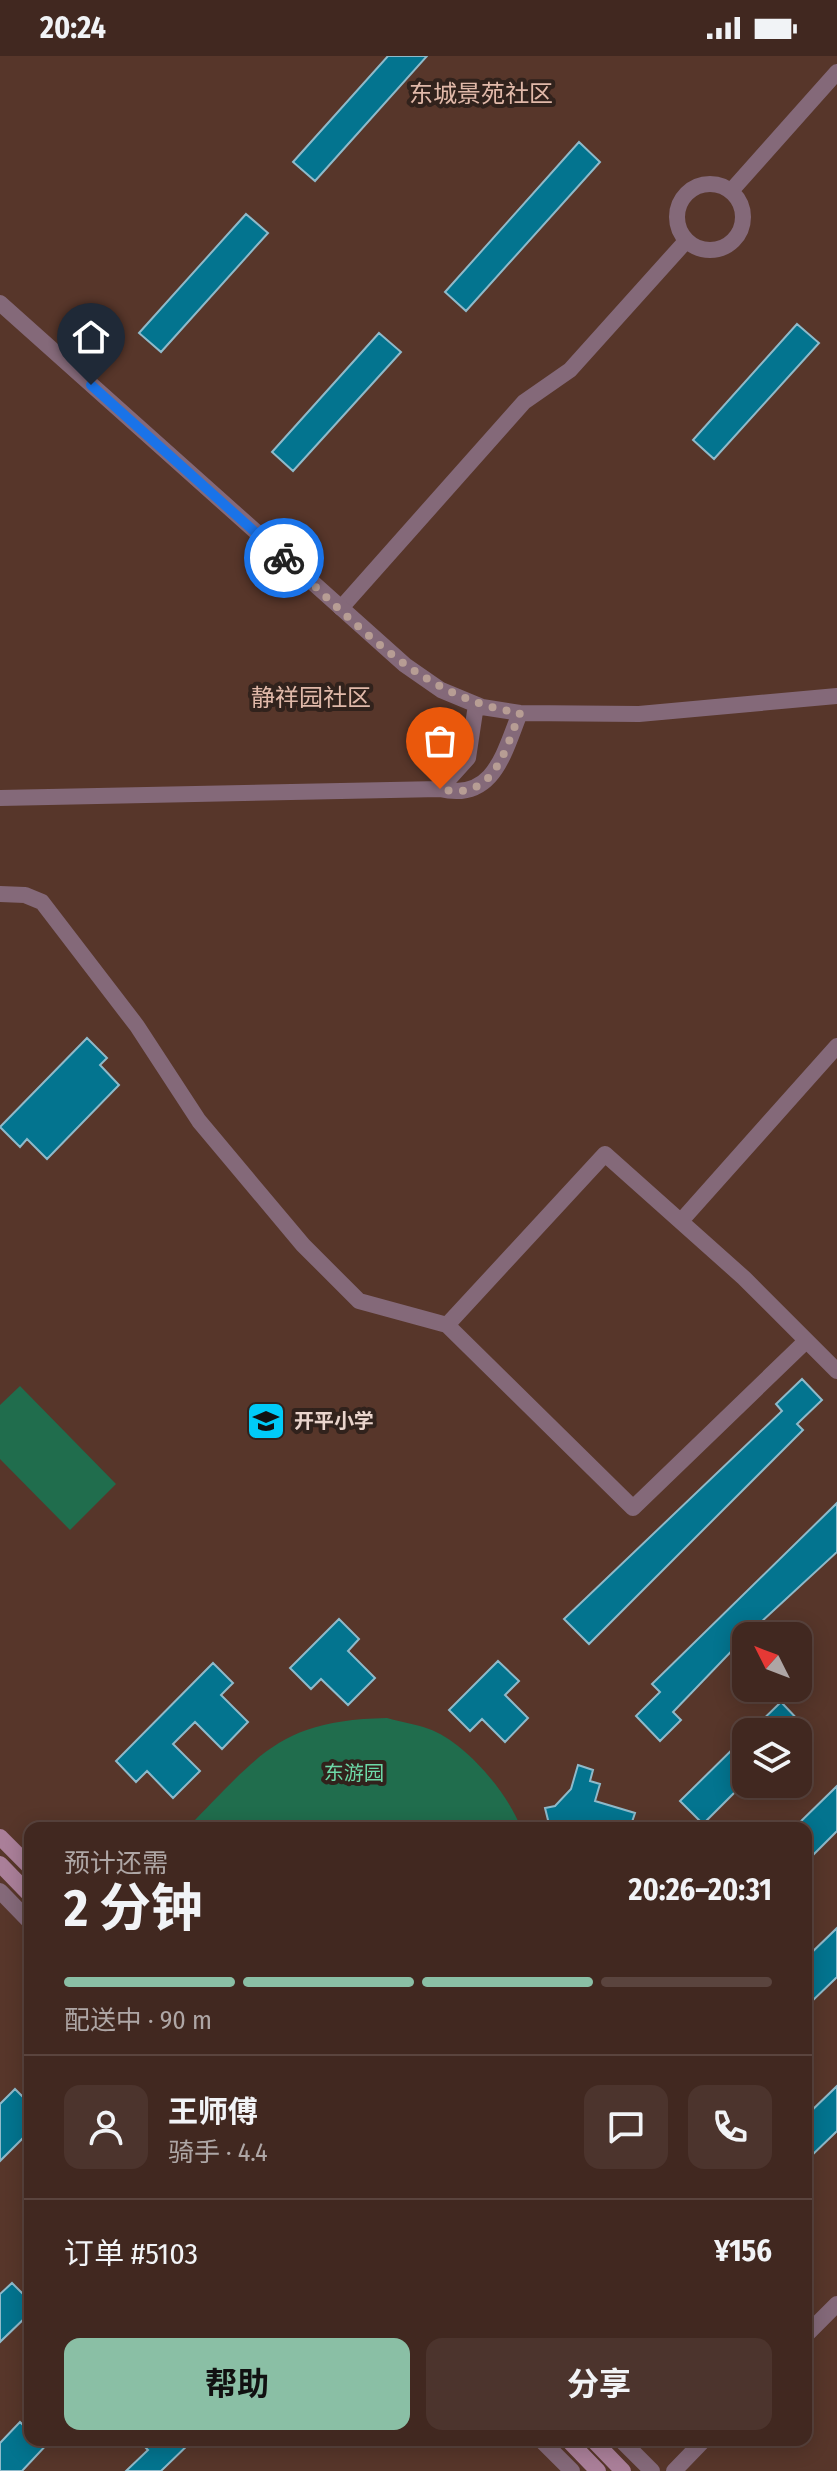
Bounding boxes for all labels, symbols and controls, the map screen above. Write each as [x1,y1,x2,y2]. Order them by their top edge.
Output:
text: 20:24 [40,10,106,46]
district label: 东城景苑社区 [409,80,553,108]
pin [57,303,125,385]
icon: home [69,315,113,359]
courier [244,518,324,598]
icon: bike [262,536,306,580]
district label: 静祥园社区 [251,684,371,712]
pin [406,707,474,789]
icon: bag [418,719,462,763]
school or university icon: 开平小学 [245,1400,287,1442]
place label: 开平小学 [294,1409,374,1433]
north arrow [732,1622,812,1702]
map controls [732,1622,812,1798]
button: layers [732,1718,812,1798]
park label: 东游园 [324,1761,384,1785]
text: 预计还需 [64,1848,168,1879]
text: 20:26–20:31 [629,1872,772,1908]
text: 2 分钟 [64,1877,203,1940]
text: 配送中 · 90 m [64,2005,212,2036]
button: person [64,2085,148,2169]
button: chat [584,2085,668,2169]
button: phone [688,2085,772,2169]
text: 王师傅 [168,2094,258,2130]
text: 骑手 · 4.4 [168,2137,268,2168]
text: ¥156 [714,2233,772,2269]
text: 订单 #5103 [64,2236,198,2272]
button: 帮助 [64,2338,410,2430]
button: 分享 [426,2338,772,2430]

